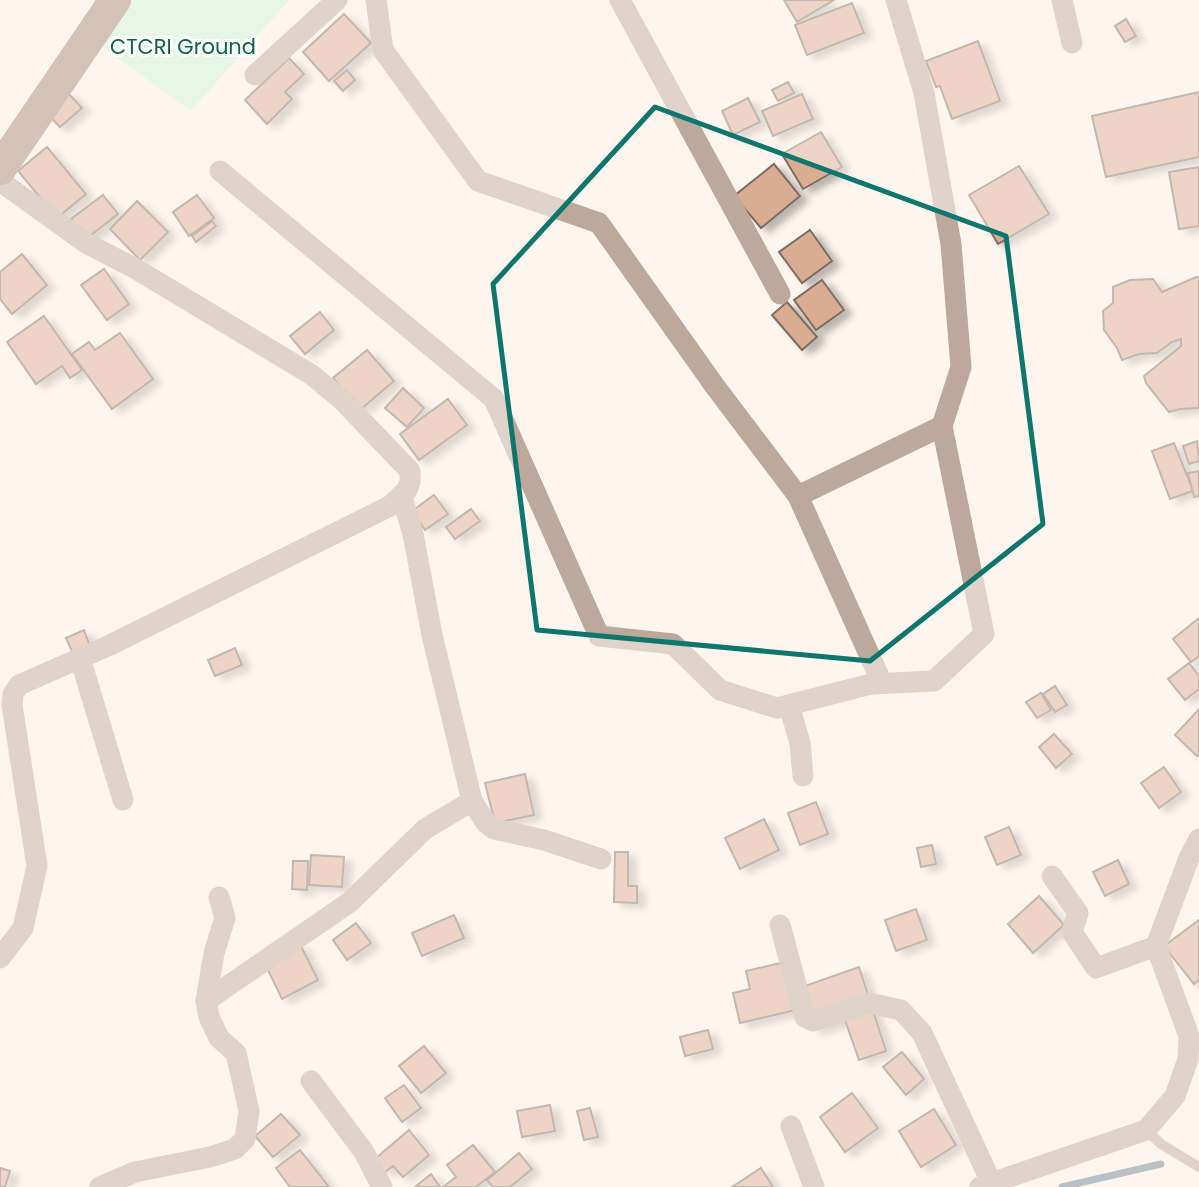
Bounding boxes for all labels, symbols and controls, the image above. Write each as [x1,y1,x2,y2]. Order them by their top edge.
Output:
park label: CTCRI Ground [110,32,256,61]

